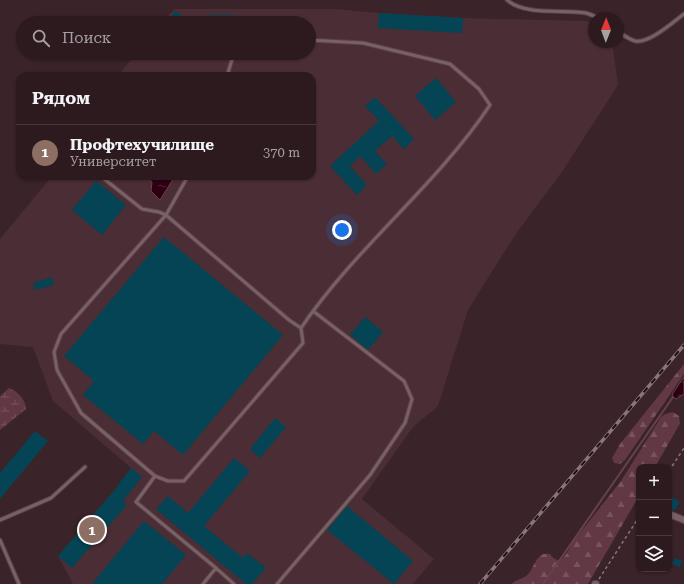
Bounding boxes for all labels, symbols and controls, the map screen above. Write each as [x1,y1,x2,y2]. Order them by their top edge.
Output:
north arrow [588,12,624,48]
search box [16,16,316,60]
icon: search [30,27,52,49]
text: Поиск [62,29,111,47]
text: Рядом [32,88,90,108]
text: Профтехучилище [70,136,214,154]
text: 1 [41,145,49,160]
text: 370 m [263,145,300,160]
text: Университет [70,154,156,169]
your location [332,220,352,240]
map controls [636,464,672,572]
button: + [636,464,672,500]
button: − [636,500,672,536]
pin: 1 [79,515,105,545]
button: layers [636,536,672,572]

